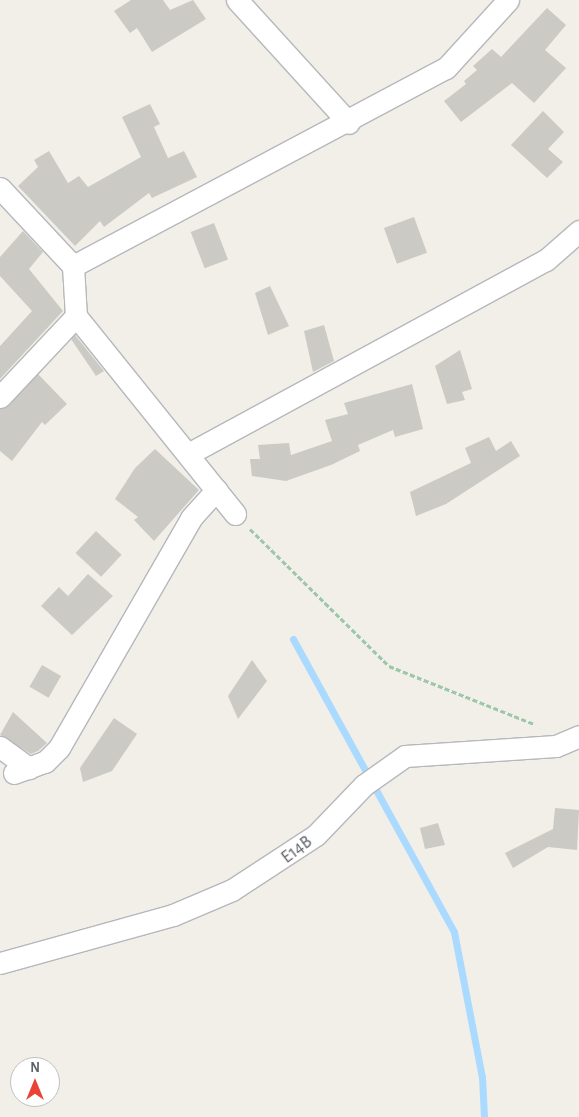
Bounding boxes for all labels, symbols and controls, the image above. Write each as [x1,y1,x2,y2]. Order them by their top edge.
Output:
street label: E14B [277,831,317,869]
north arrow [10,1057,60,1107]
text: N [30,1061,40,1075]

